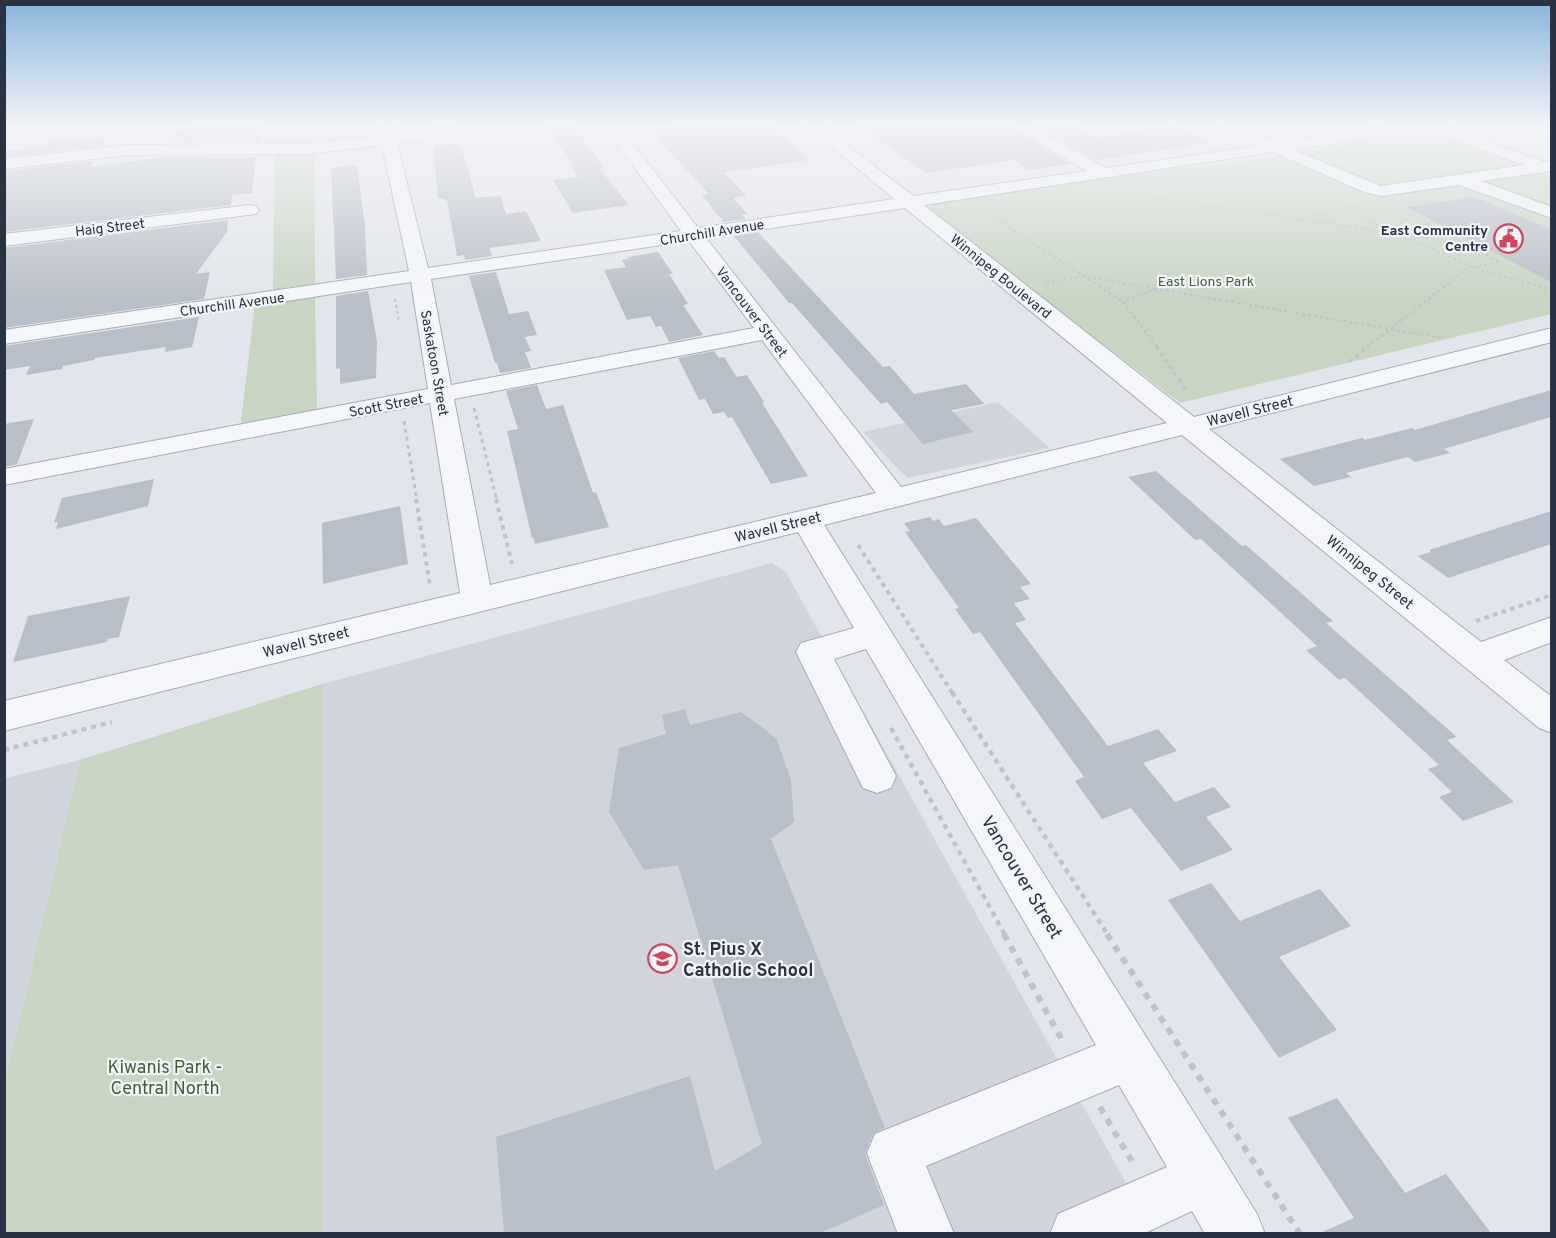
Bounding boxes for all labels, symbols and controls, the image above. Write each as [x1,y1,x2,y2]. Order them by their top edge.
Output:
street label: Haig Street [74,216,146,241]
street label: Churchill Avenue [659,217,766,250]
public building icon: East Community Centre [1493,222,1525,254]
place label: East Community Centre [1381,223,1488,256]
street label: Winnipeg Boulevard [946,231,1054,323]
street label: Vancouver Street [711,264,790,361]
park label: East Lions Park [1158,274,1254,291]
street label: Churchill Avenue [179,290,286,321]
street label: Saskatoon Street [416,309,451,418]
street label: Scott Street [348,391,425,422]
street label: Wavell Street [1205,393,1296,432]
street label: Wavell Street [733,509,824,548]
street label: Winnipeg Street [1321,532,1417,614]
street label: Wavell Street [261,624,352,663]
street label: Vancouver Street [975,812,1067,944]
place label: St. Pius X Catholic School [683,939,813,983]
school or university icon: St. Pius X Catholic School [646,943,678,975]
park label: Kiwanis Park - Central North [108,1057,222,1101]

